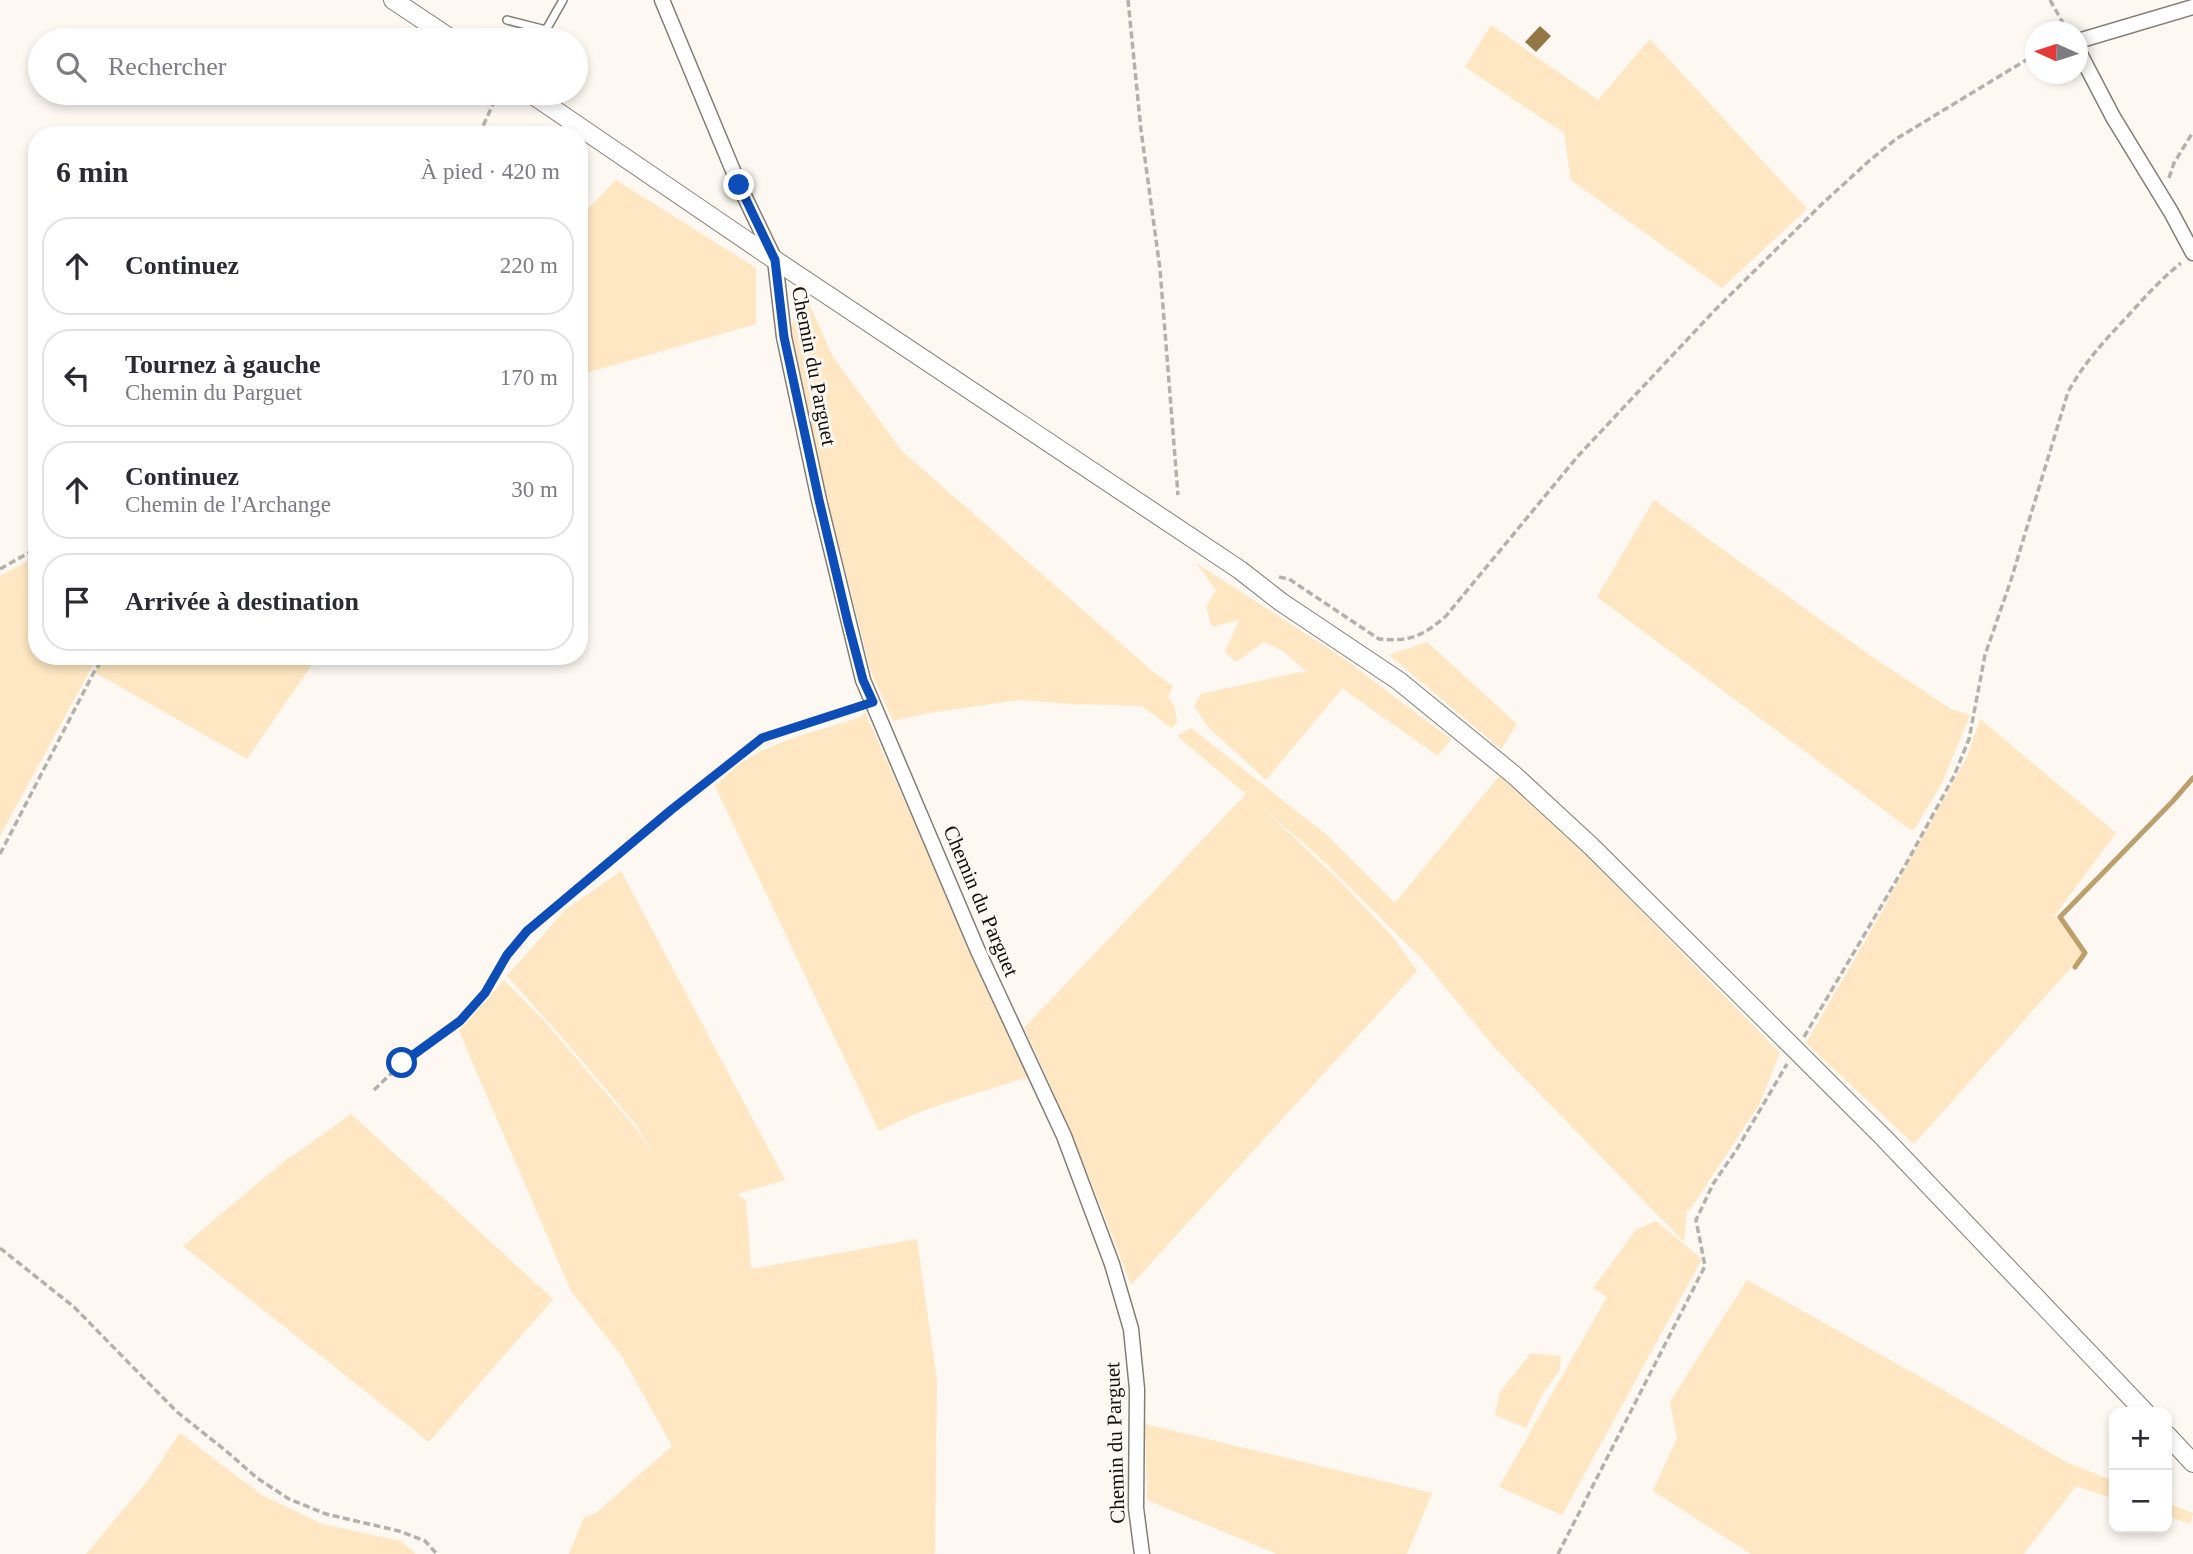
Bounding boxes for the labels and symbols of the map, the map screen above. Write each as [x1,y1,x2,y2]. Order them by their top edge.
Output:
north arrow [2025,21,2088,84]
route end [723,169,754,200]
street label: Chemin du Parguet [787,284,841,448]
street label: Chemin du Parguet [938,822,1024,980]
route start [386,1047,417,1078]
street label: Chemin du Parguet [1100,1362,1130,1524]

